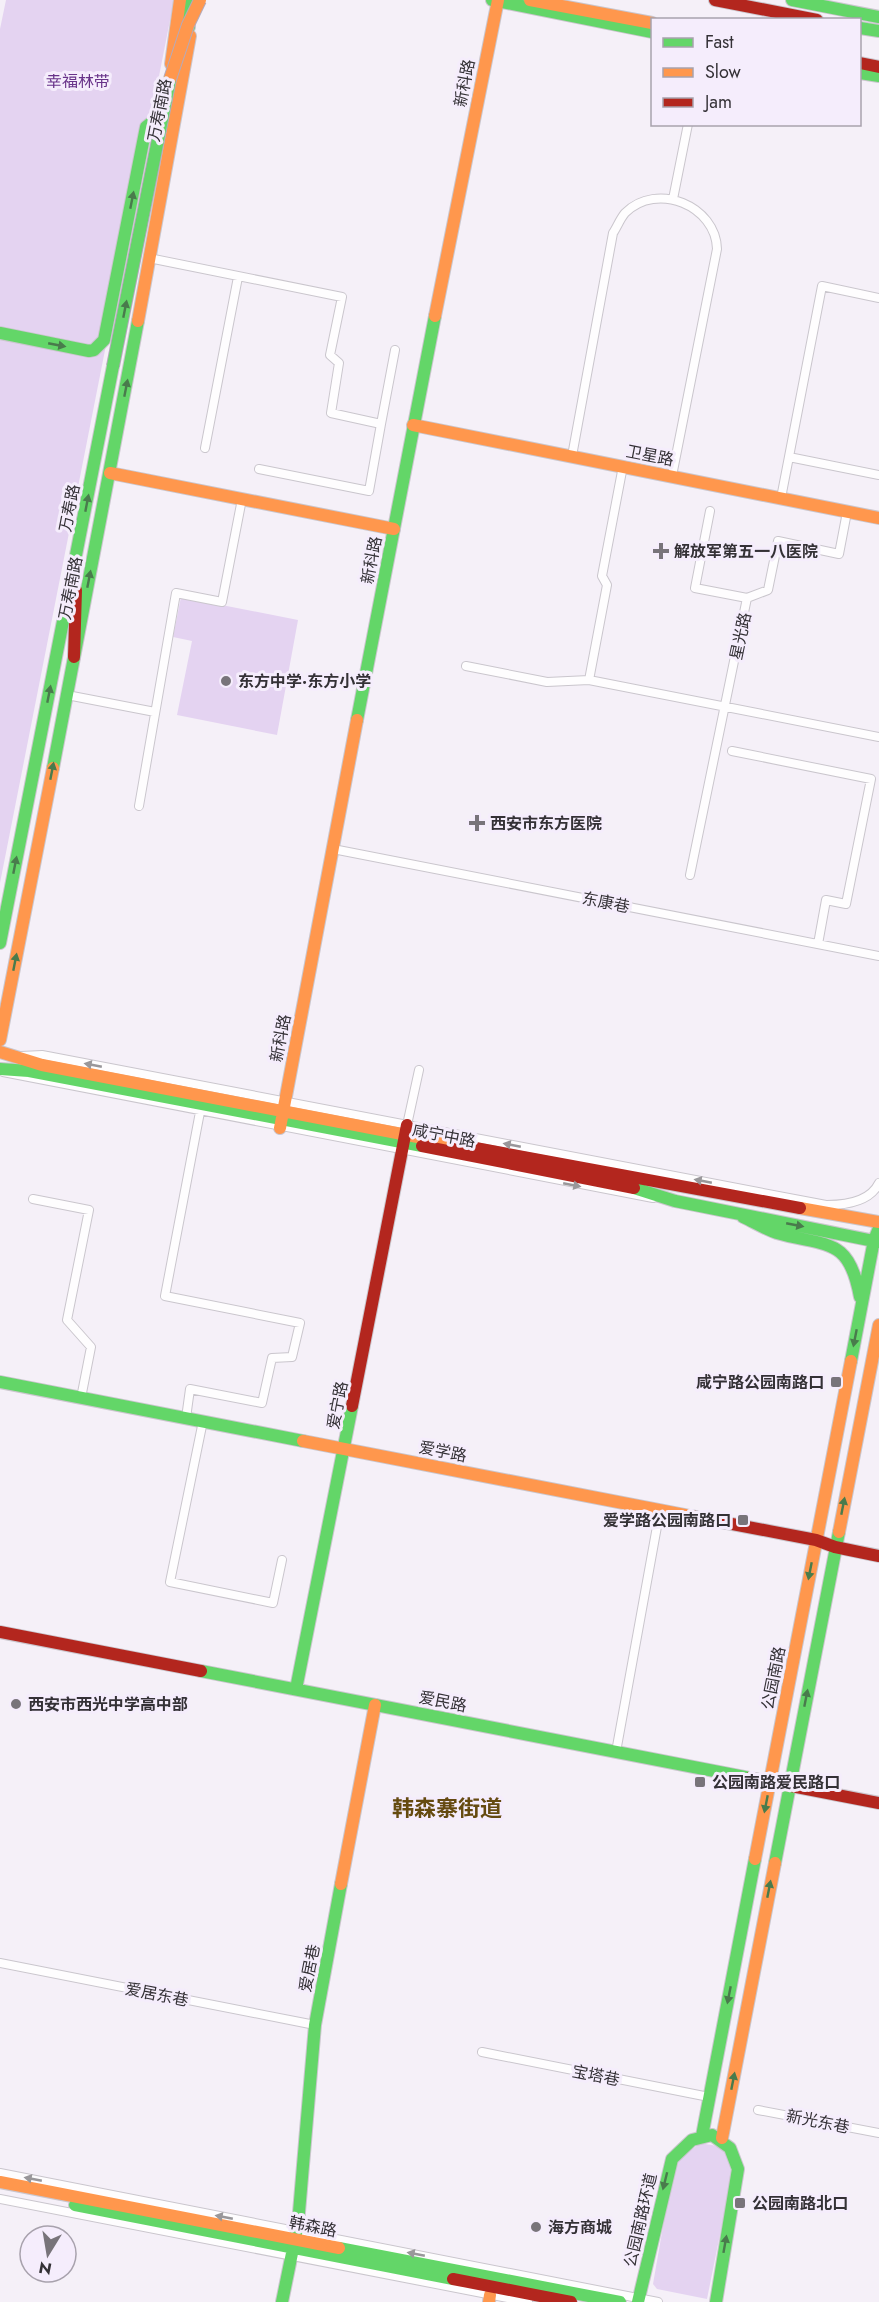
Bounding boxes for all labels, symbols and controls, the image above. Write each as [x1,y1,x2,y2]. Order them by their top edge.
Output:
legend [651,18,861,126]
text: Fast [705,29,734,55]
street label: 新科路 [449,57,480,109]
text: Slow [705,59,742,85]
park label: 幸福林带 [46,70,110,93]
street label: 万寿南路 [142,76,177,144]
text: Jam [703,89,732,115]
one-way arrow [128,190,137,209]
one-way arrow [121,299,130,318]
one-way arrow [48,341,67,350]
one-way arrow [122,378,131,397]
street label: 卫星路 [624,440,676,471]
street label: 万寿路 [54,482,85,534]
one-way arrow [83,493,92,512]
street label: 新科路 [356,534,387,586]
place label: 解放军第五一八医院 [674,540,818,563]
marker: 解放军第五一八医院 [652,542,670,560]
street label: 万寿南路 [53,554,88,622]
one-way arrow [85,570,94,589]
street label: 星光路 [724,610,757,662]
place label: 东方中学·东方小学 [238,670,371,693]
marker: 东方中学·东方小学 [219,674,233,688]
one-way arrow [45,684,54,703]
one-way arrow [48,761,57,780]
place label: 西安市东方医院 [490,812,602,835]
marker: 西安市东方医院 [468,814,486,832]
one-way arrow [11,856,20,875]
street label: 东康巷 [580,887,632,918]
one-way arrow [11,953,20,972]
street label: 新科路 [265,1012,296,1064]
one-way arrow [84,1060,103,1069]
street label: 咸宁中路 [410,1118,478,1153]
one-way arrow [502,1140,521,1149]
one-way arrow [694,1176,713,1185]
one-way arrow [563,1181,582,1190]
one-way arrow [785,1221,804,1230]
one-way arrow [850,1329,859,1348]
place label: 咸宁路公园南路口 [696,1371,824,1394]
marker: 咸宁路公园南路口 [829,1375,843,1389]
street label: 爱宁路 [322,1379,353,1431]
street label: 爱学路 [417,1436,469,1467]
one-way arrow [839,1497,848,1516]
place label: 爱学路公园南路口 [603,1509,731,1532]
marker: 爱学路公园南路口 [736,1513,750,1527]
one-way arrow [805,1562,814,1581]
street label: 公园南路 [756,1644,791,1712]
street label: 爱民路 [417,1686,469,1717]
one-way arrow [802,1688,811,1707]
place label: 西安市西光中学高中部 [28,1693,188,1716]
marker: 西安市西光中学高中部 [9,1697,23,1711]
place label: 公园南路爱民路口 [712,1771,840,1794]
marker: 公园南路爱民路口 [693,1775,707,1789]
district label: 韩森寨街道 [392,1792,502,1824]
one-way arrow [761,1795,770,1814]
one-way arrow [765,1880,774,1899]
street label: 爱居巷 [294,1942,325,1994]
street label: 爱居东巷 [123,1977,191,2012]
one-way arrow [724,1986,733,2005]
street label: 宝塔巷 [570,2060,622,2091]
one-way arrow [729,2071,738,2090]
street label: 新光东巷 [784,2104,852,2139]
street label: 公园南路环道 [618,2171,662,2269]
one-way arrow [659,2172,669,2190]
one-way arrow [23,2174,42,2183]
place label: 公园南路北口 [752,2192,848,2215]
marker: 公园南路北口 [733,2196,747,2210]
street label: 韩森路 [287,2211,339,2242]
one-way arrow [214,2212,233,2221]
place label: 海方商城 [548,2216,612,2239]
marker: 海方商城 [529,2220,543,2234]
north arrow [18,2224,78,2284]
one-way arrow [721,2235,730,2254]
one-way arrow [406,2249,425,2258]
text: N [37,2256,54,2281]

